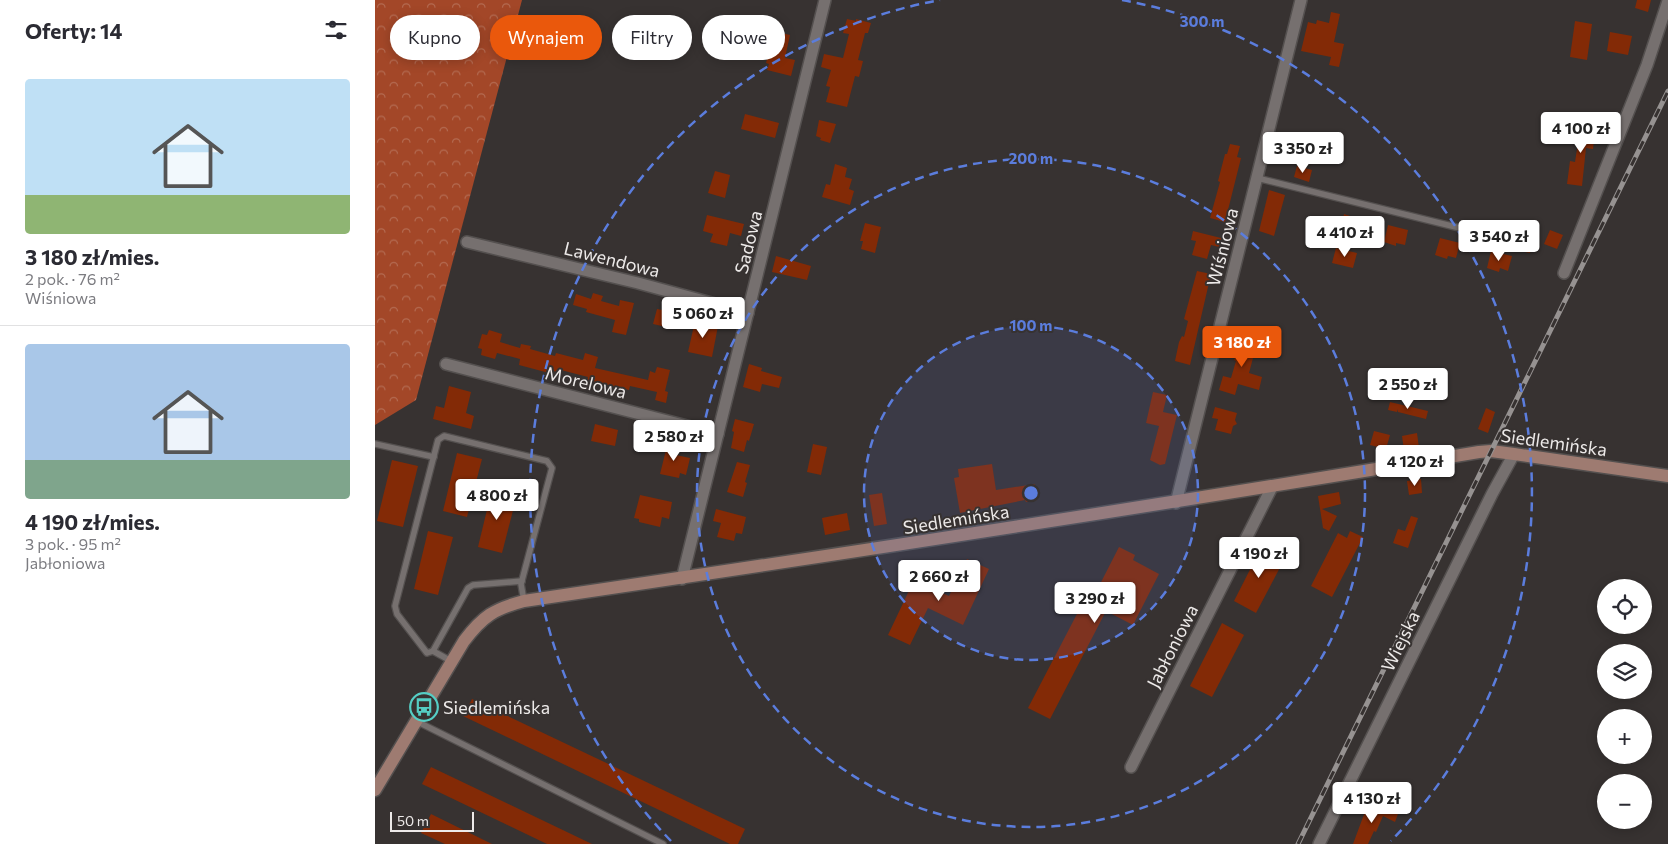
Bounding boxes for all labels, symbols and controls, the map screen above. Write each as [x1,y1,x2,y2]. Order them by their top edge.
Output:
text: 300 m [1180,12,1224,30]
chip: Kupno [390,15,480,60]
chip: Wynajem [490,15,602,60]
chip: Filtry [612,15,692,60]
chip: Nowe [702,15,785,60]
icon: filters [322,16,350,44]
text: Oferty: 14 [25,18,122,43]
icon: home [143,111,233,201]
pin: 4 100 zł [1529,112,1633,154]
text: 4 100 zł [1552,118,1610,137]
pin: 3 350 zł [1251,132,1355,174]
text: 3 350 zł [1274,138,1332,157]
text: 200 m [1009,149,1053,167]
street label: Wiśniowa [1202,205,1242,289]
street label: Sadowa [730,208,766,276]
pin: 4 410 zł [1293,216,1397,258]
pin: 3 540 zł [1447,220,1551,262]
text: 4 410 zł [1316,222,1374,241]
text: 3 540 zł [1469,226,1529,245]
street label: Lawendowa [562,236,662,282]
text: 3 180 zł/mies. [25,244,159,269]
text: 2 pok. · 76 m² [25,269,120,288]
text: Wiśniowa [25,288,96,307]
pin: 5 060 zł [651,296,755,339]
text: 5 060 zł [673,303,733,322]
text: 100 m [1010,316,1052,334]
pin: 3 180 zł [1190,326,1294,368]
text: 3 180 zł [1213,332,1271,351]
street label: Morelowa [543,361,629,403]
pin: 2 550 zł [1356,368,1460,410]
text: 2 550 zł [1379,374,1437,393]
icon: home [143,377,233,467]
pin: 2 580 zł [622,420,726,462]
street label: Siedlemińska [1499,424,1609,460]
text: 2 580 zł [645,426,704,445]
pin: 4 120 zł [1363,444,1467,487]
text: 4 120 zł [1387,451,1443,470]
pin: 4 800 zł [445,478,549,521]
centre of rings [1022,484,1040,502]
text: 4 800 zł [466,485,528,504]
street label: Siedlemińska [901,500,1011,538]
text: 4 190 zł/mies. [25,509,160,534]
text: 3 pok. · 95 m² [25,534,121,553]
pin: 4 190 zł [1207,536,1311,579]
text: 4 190 zł [1230,543,1288,562]
text: Jabłoniowa [25,553,105,572]
pin: 2 660 zł [887,560,991,602]
text: 2 660 zł [909,566,969,585]
map controls [1597,579,1652,829]
button: locate [1597,579,1652,634]
pin: 3 290 zł [1043,582,1147,624]
text: 3 290 zł [1066,588,1124,607]
street label: Jabłoniowa [1142,601,1202,691]
street label: Wiejska [1376,607,1424,675]
button: layers [1597,644,1652,699]
bus stop icon: Siedlemińska [409,692,439,722]
place label: Siedlemińska [443,696,550,718]
button: + [1597,709,1652,764]
button: − [1597,774,1652,829]
pin: 4 130 zł [1320,782,1424,824]
text: 4 130 zł [1343,788,1401,807]
scale bar [390,809,474,832]
text: 50 m [397,812,429,829]

